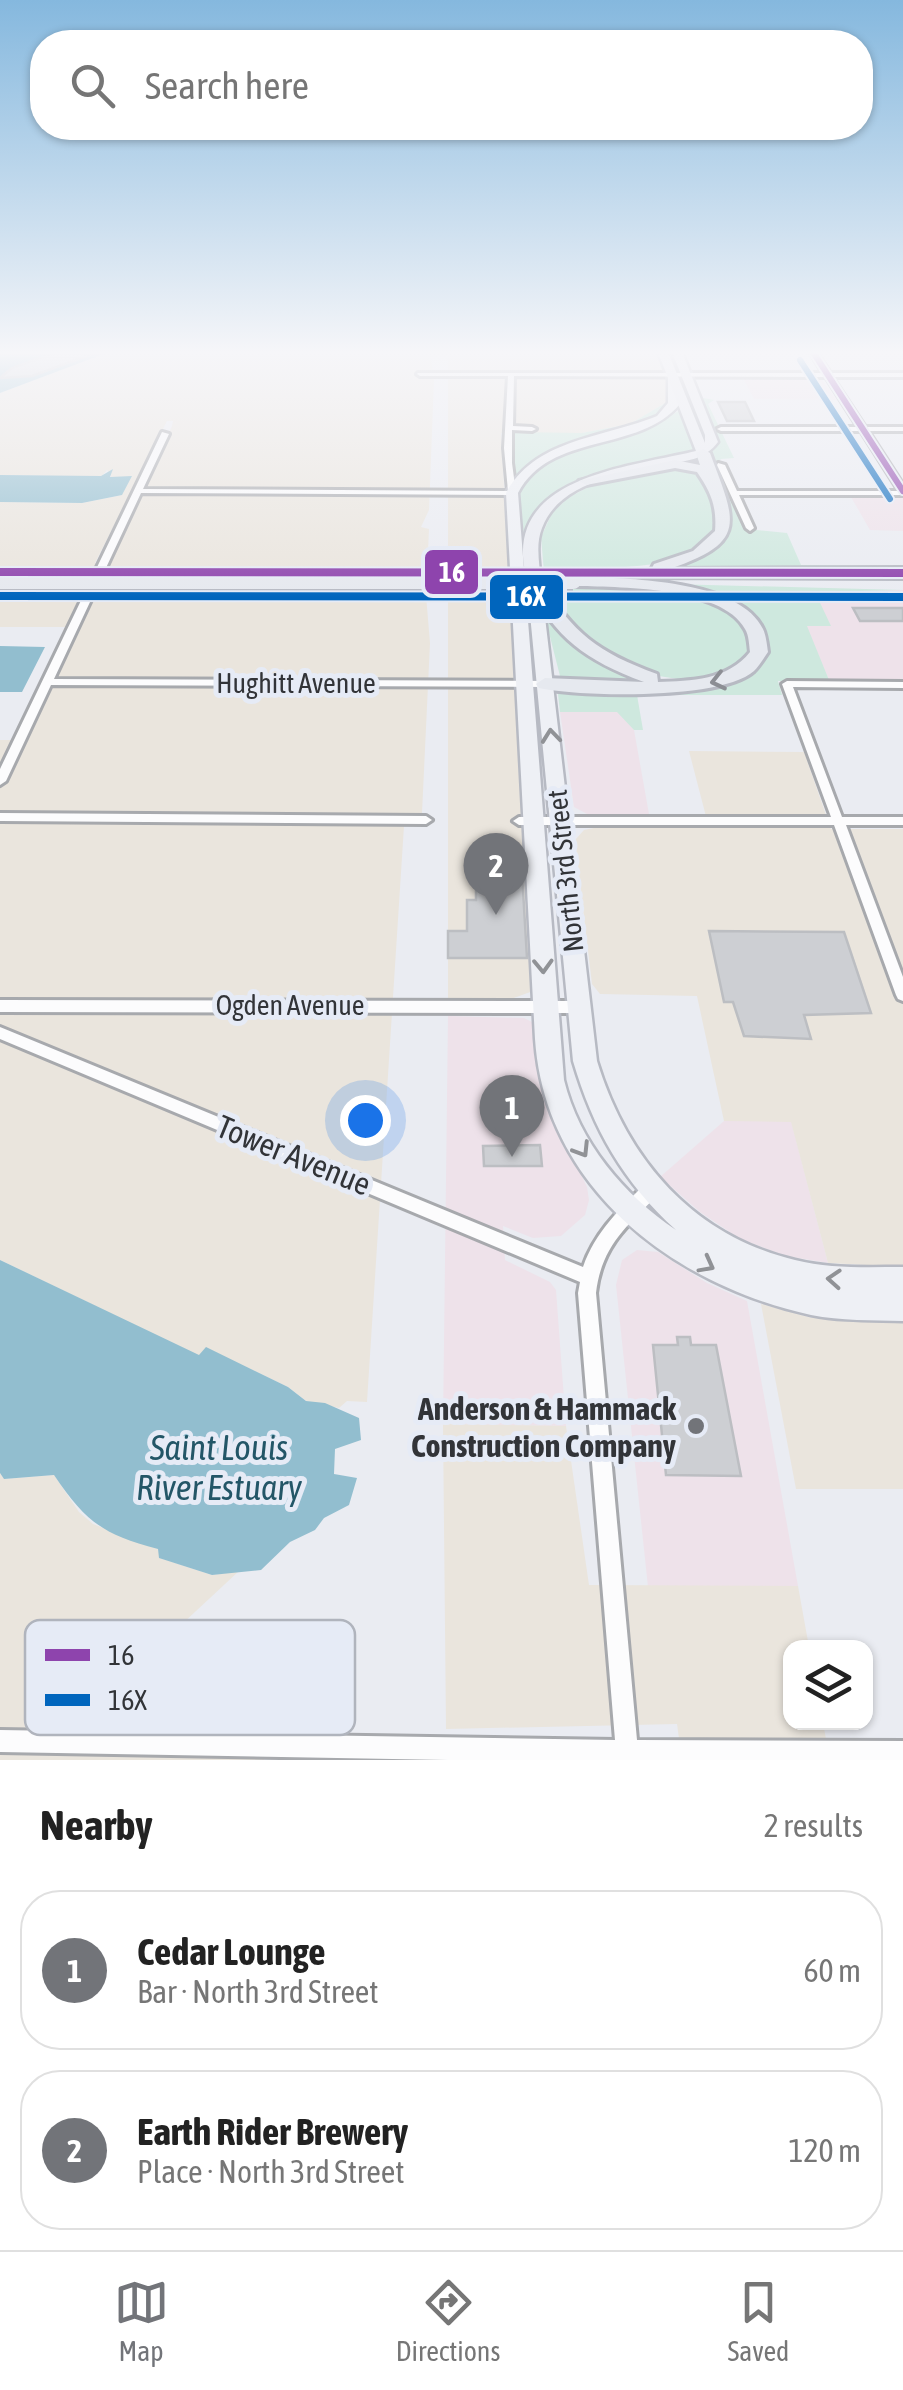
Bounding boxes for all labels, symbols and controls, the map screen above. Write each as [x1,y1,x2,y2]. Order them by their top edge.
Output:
search box [30,30,873,140]
icon: search [65,58,120,113]
text: Search here [145,64,309,107]
line badge: 16 [423,548,480,596]
text: 16 [439,556,465,588]
line badge: 16X [488,573,565,621]
text: 16X [507,580,546,612]
street label: Hughitt Avenue [216,667,376,699]
one-way arrow [710,669,727,690]
one-way arrow [541,728,562,744]
street label: North 3rd Street [541,788,589,954]
pin: 2 [464,832,528,915]
one-way arrow [533,958,554,974]
street label: Ogden Avenue [216,989,364,1021]
pin: 1 [480,1074,544,1157]
your location [340,1095,391,1146]
street label: Tower Avenue [212,1107,376,1203]
one-way arrow [570,1139,589,1157]
one-way arrow [697,1252,715,1272]
one-way arrow [826,1269,842,1291]
place label: Anderson & Hammack Construction Company [411,1390,677,1464]
marker: Anderson & Hammack Construction Company [685,1415,707,1437]
water label: Saint Louis River Estuary [136,1427,303,1507]
legend [25,1620,355,1735]
text: 16 [108,1639,134,1671]
map controls [783,1640,873,1730]
button: layers [783,1640,873,1730]
text: 16X [108,1684,147,1716]
text: Nearby [40,1801,153,1849]
text: 2 results [764,1807,863,1844]
text: Cedar Lounge [137,1930,325,1973]
text: 1 [67,1952,82,1989]
text: 60 m [803,1952,861,1989]
text: Bar · North 3rd Street [137,1973,379,2010]
text: Earth Rider Brewery [137,2110,408,2153]
text: 2 [67,2132,82,2169]
text: 120 m [788,2132,861,2169]
text: Place · North 3rd Street [137,2153,404,2190]
tab: Map [114,2275,169,2367]
tab: Directions [396,2275,500,2367]
tab: Saved [728,2275,789,2367]

